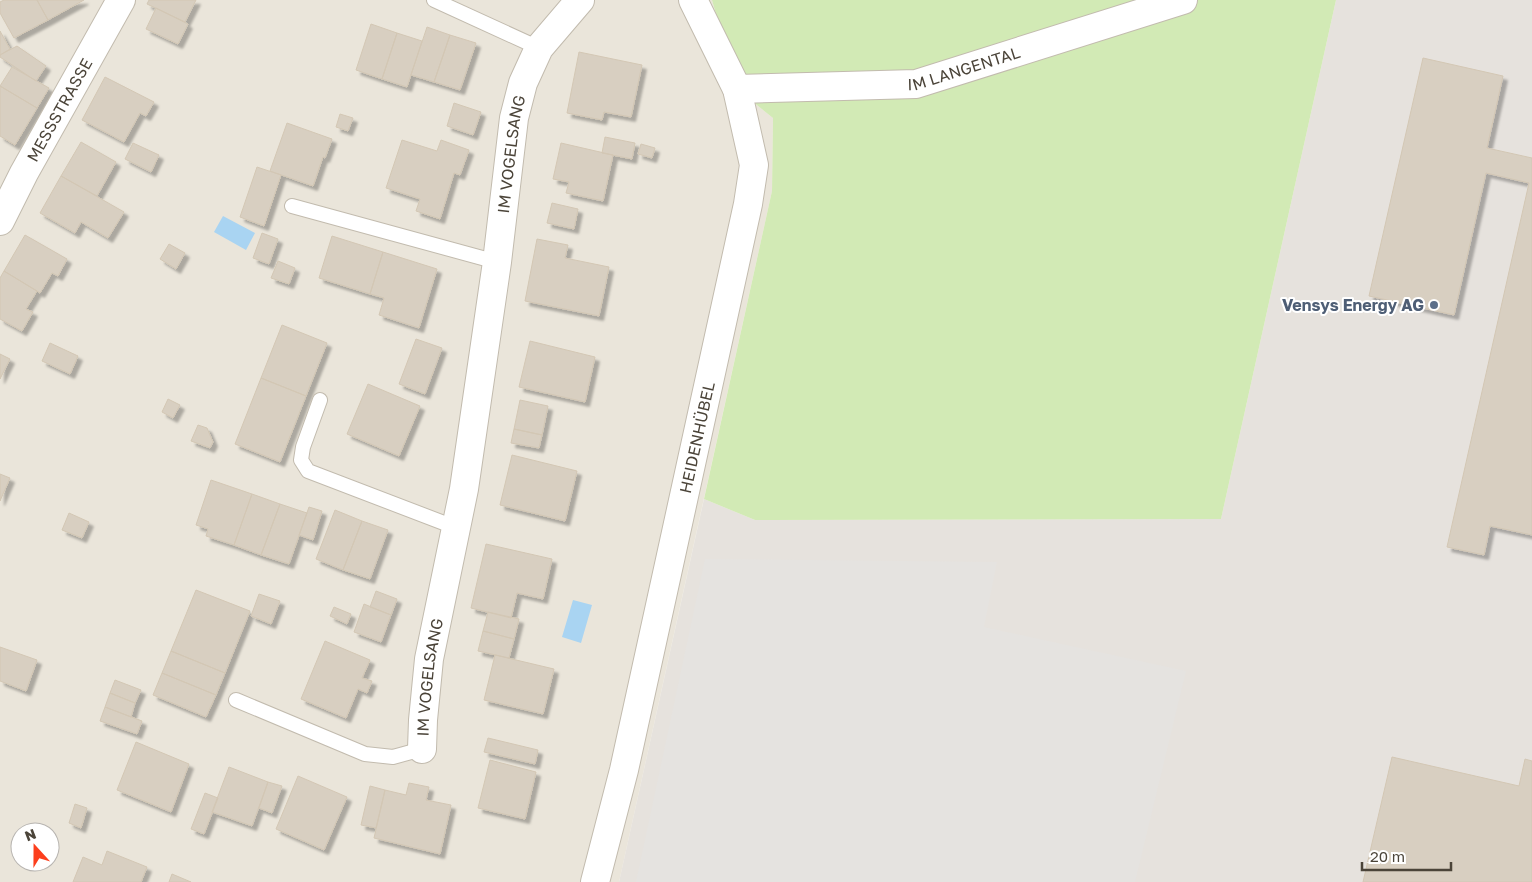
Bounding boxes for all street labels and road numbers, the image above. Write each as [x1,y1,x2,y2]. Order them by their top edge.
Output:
street label: IM LANGENTAL [907,42,1022,95]
street label: MESSSTRASSE [22,55,96,165]
street label: IM VOGELSANG [493,93,529,214]
street label: HEIDENHÜBEL [675,380,719,495]
street label: IM VOGELSANG [412,617,447,737]

